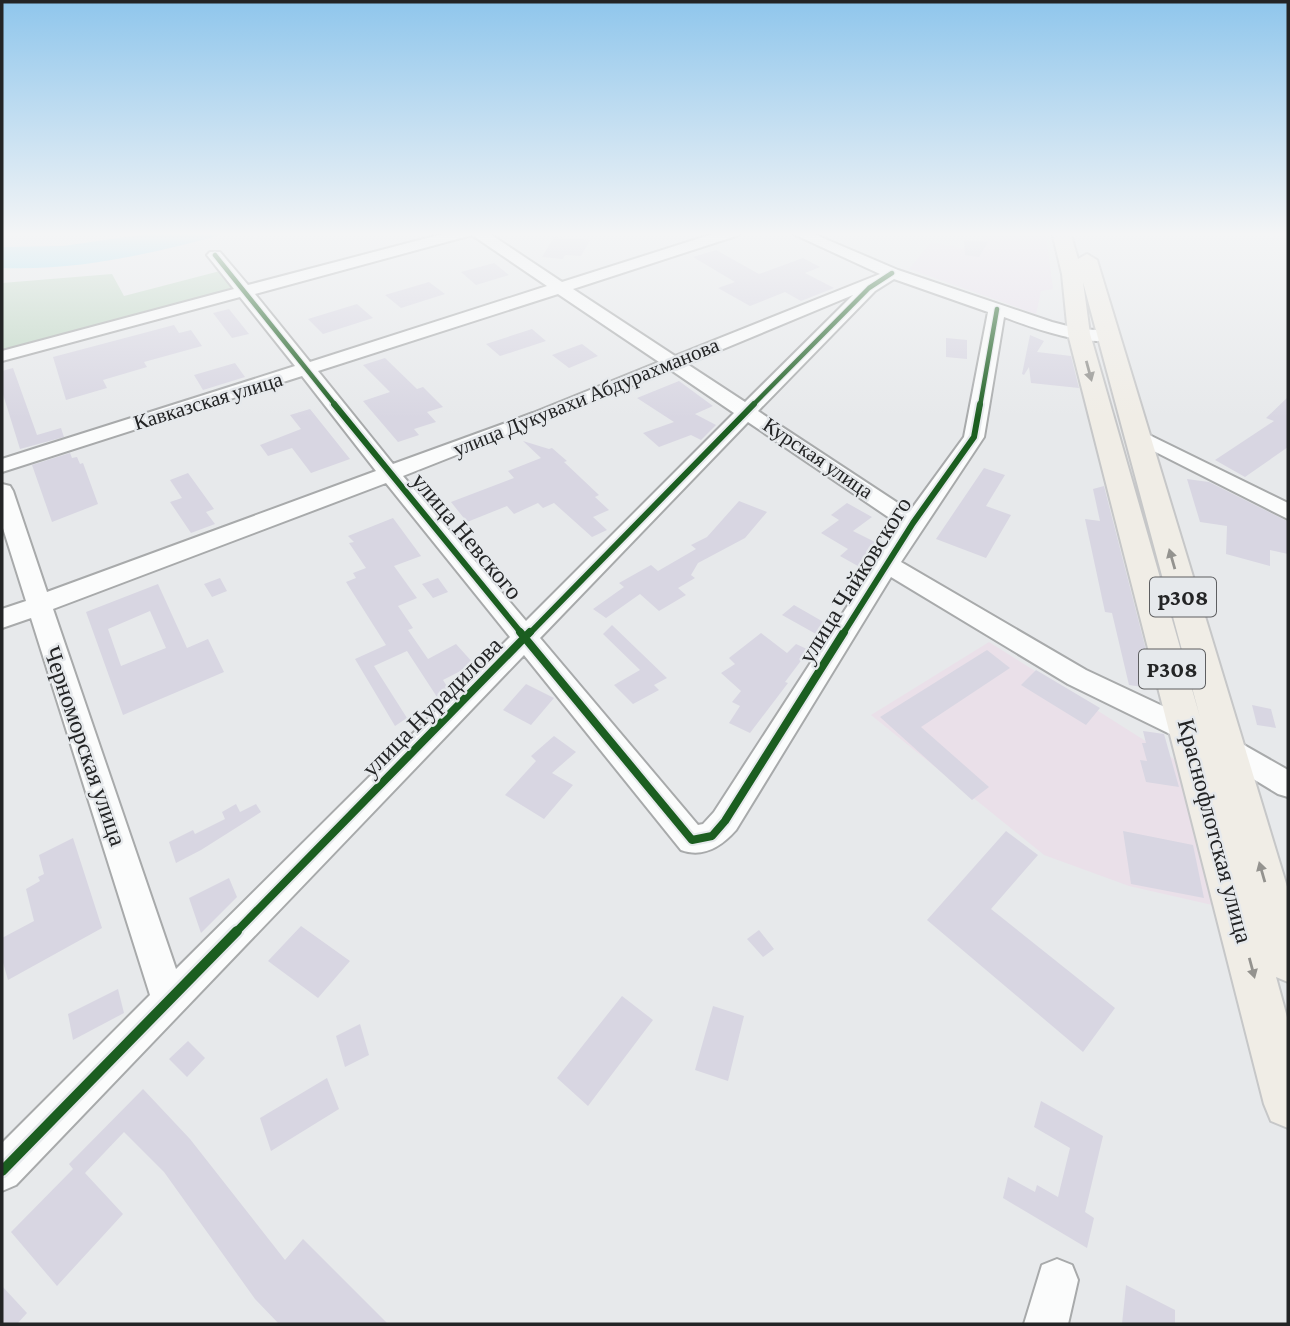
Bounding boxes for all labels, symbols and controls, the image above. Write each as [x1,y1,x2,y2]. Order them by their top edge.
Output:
street label: улица Дукувахи Абдурахманова [450,332,723,461]
one-way arrow [1085,360,1095,381]
street label: Кавказская улица [131,367,286,435]
street label: Курская улица [758,412,878,504]
street label: улица Невского [406,467,528,605]
street label: улица Чайковского [793,492,917,668]
one-way arrow [1166,548,1177,570]
road number: p308 [1150,578,1216,617]
street label: улица Нурадилова [356,631,507,782]
street label: Черноморская улица [39,643,132,849]
road number: P308 [1139,650,1205,688]
street label: Краснофлотская улица [1173,716,1259,946]
one-way arrow [1257,861,1267,882]
one-way arrow [1247,958,1258,980]

